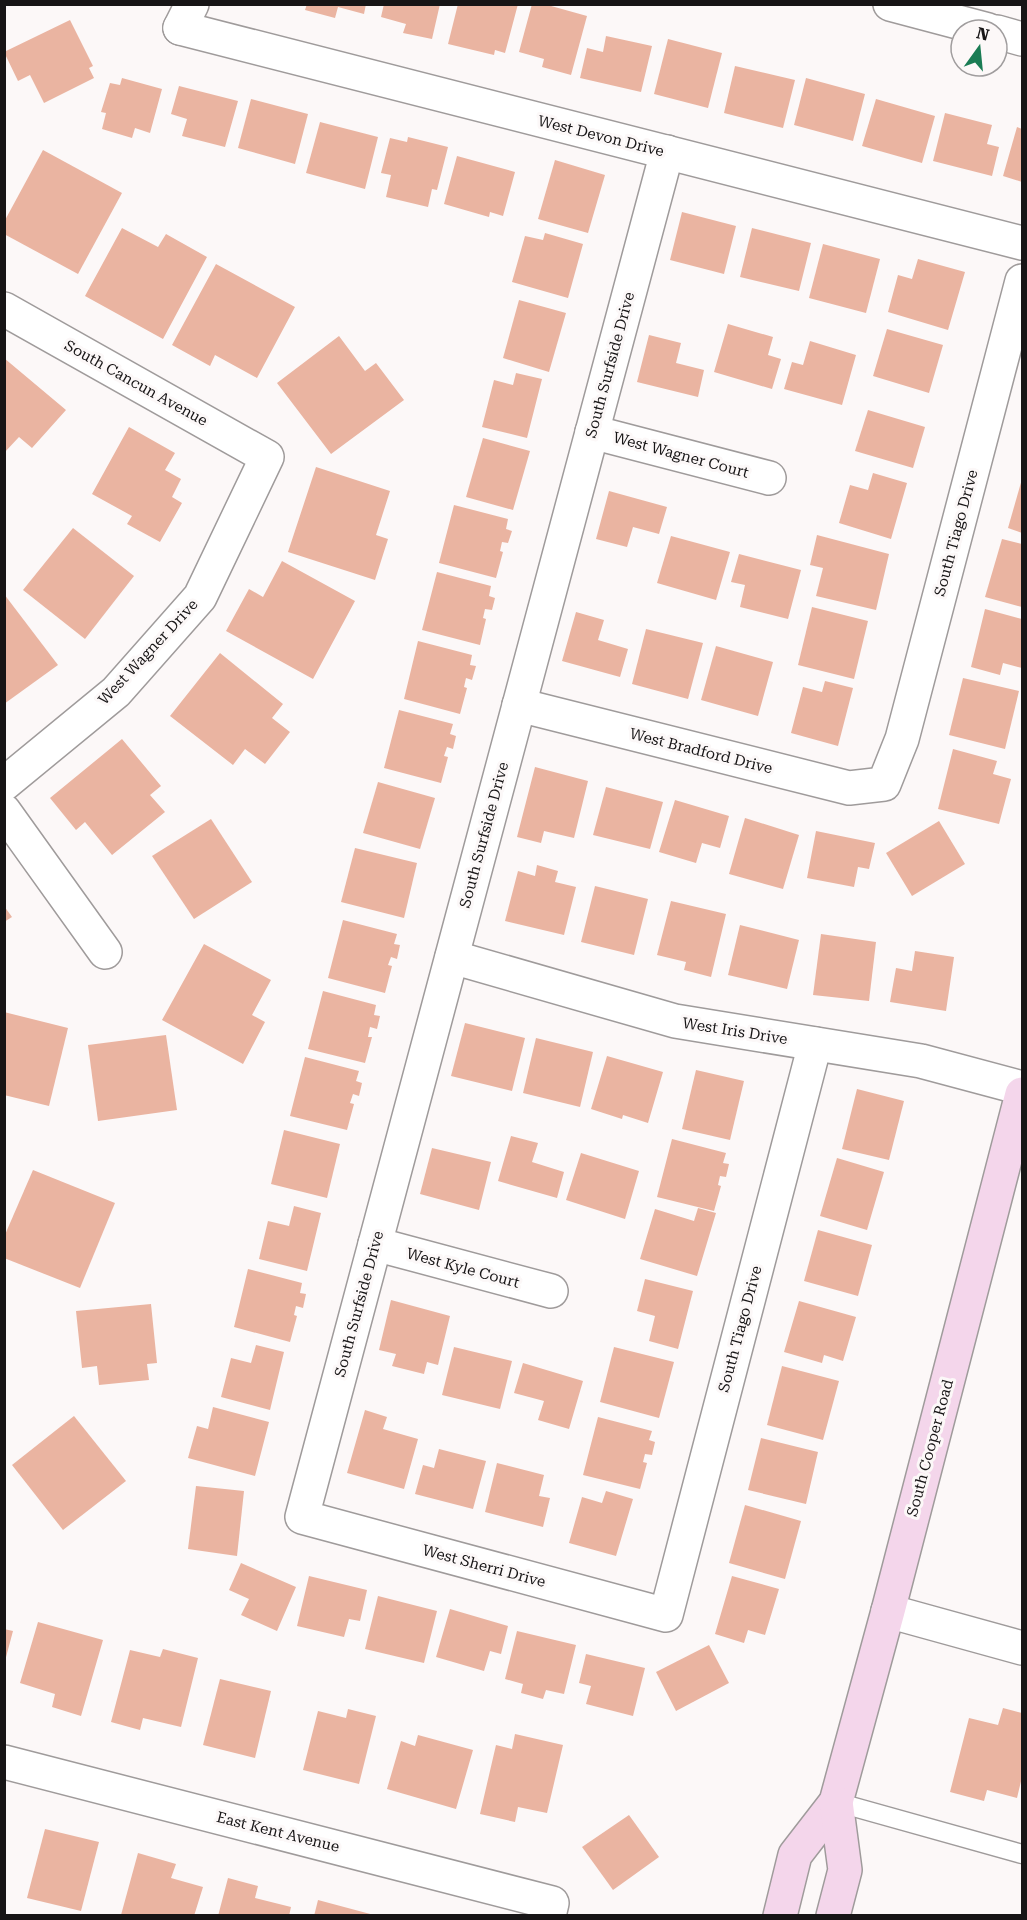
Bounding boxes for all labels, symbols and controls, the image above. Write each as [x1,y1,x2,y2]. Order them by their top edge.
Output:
north arrow [949,18,1009,78]
text: N [974,23,991,45]
street label: West Devon Drive [536,112,666,160]
street label: South Surfside Drive [582,290,638,440]
street label: South Cancun Avenue [61,336,211,430]
street label: West Wagner Court [611,428,751,482]
street label: South Tiago Drive [930,468,982,598]
street label: West Wagner Drive [94,596,202,708]
street label: West Bradford Drive [628,725,774,777]
street label: South Surfside Drive [456,760,512,910]
street label: West Iris Drive [681,1014,789,1048]
street label: South Surfside Drive [331,1229,387,1379]
street label: West Kyle Court [404,1244,522,1292]
street label: South Tiago Drive [714,1264,766,1394]
street label: South Cooper Road [903,1377,957,1519]
street label: West Sherri Drive [420,1541,548,1591]
street label: East Kent Avenue [215,1808,341,1856]

